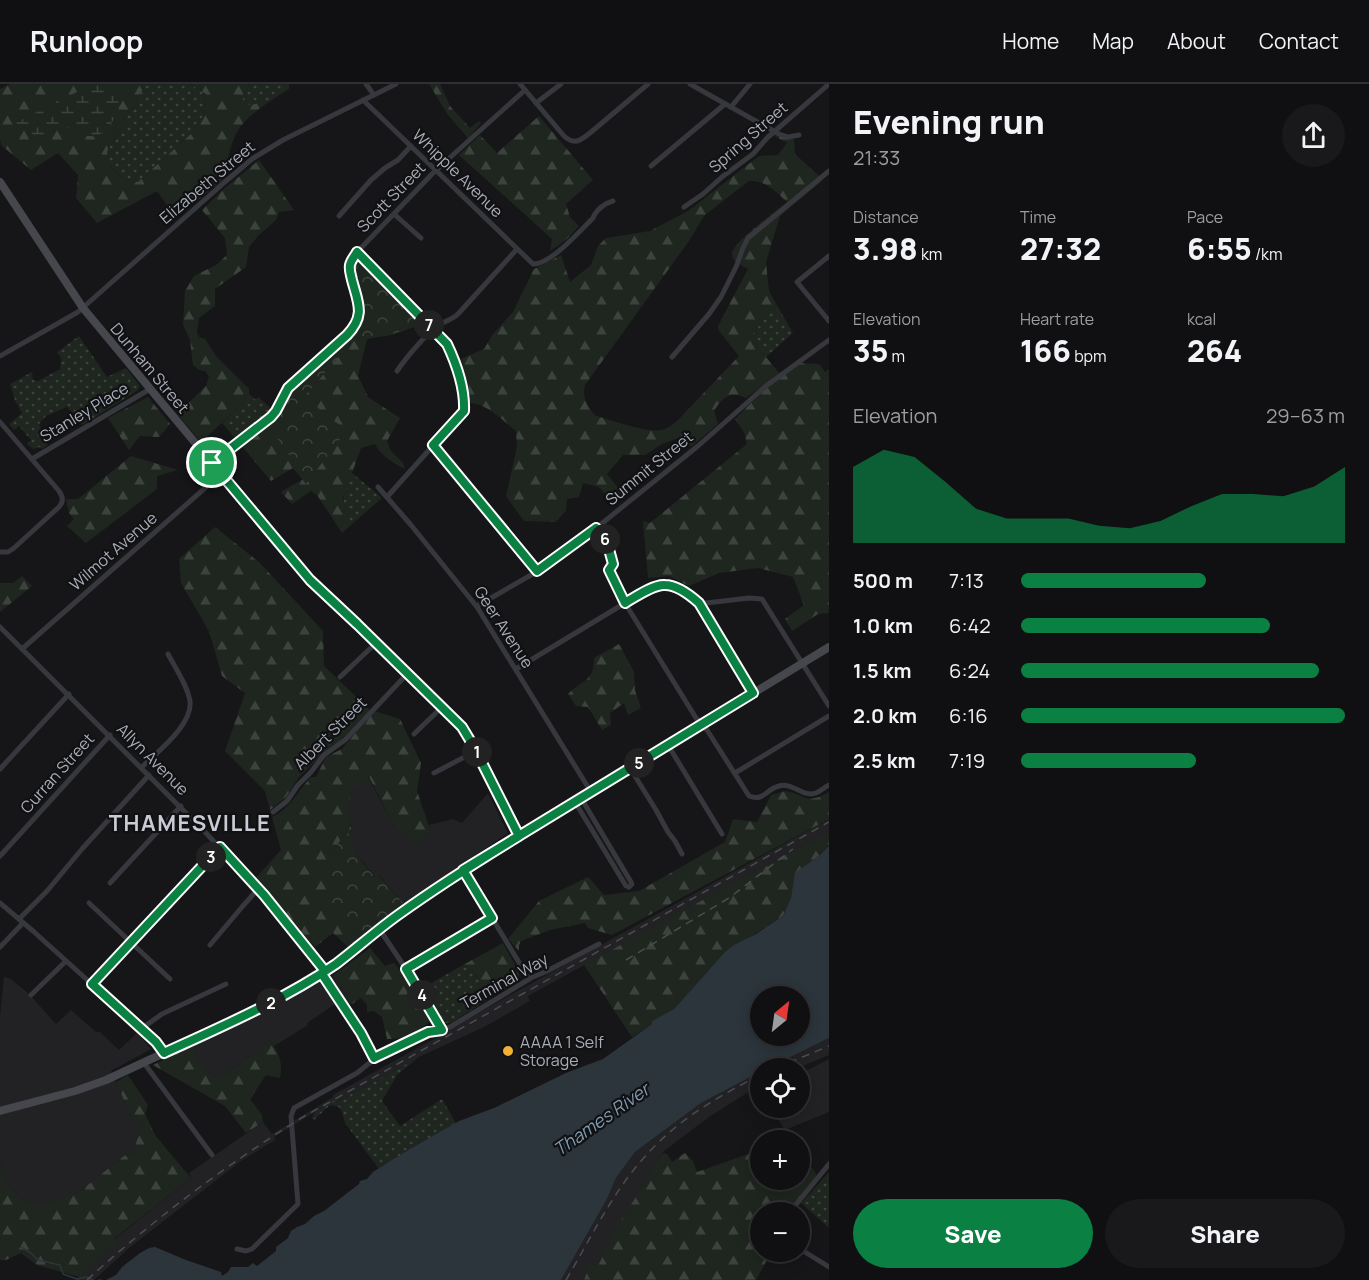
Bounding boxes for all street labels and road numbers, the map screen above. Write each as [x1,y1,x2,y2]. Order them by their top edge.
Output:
street label: Spring Street [704,97,792,177]
street label: Whipple Avenue [408,124,508,222]
street label: Elizabeth Street [155,136,259,228]
street label: Scott Street [352,157,430,237]
street label: Dunham Street [106,318,194,418]
street label: Stanley Place [36,377,132,447]
street label: Summit Street [601,426,697,510]
street label: Wilmot Avenue [64,507,162,595]
street label: Geer Avenue [469,582,539,672]
street label: Albert Street [289,692,371,774]
street label: Allyn Avenue [112,718,194,800]
street label: Curran Street [15,728,99,818]
street label: Terminal Way [456,948,552,1014]

